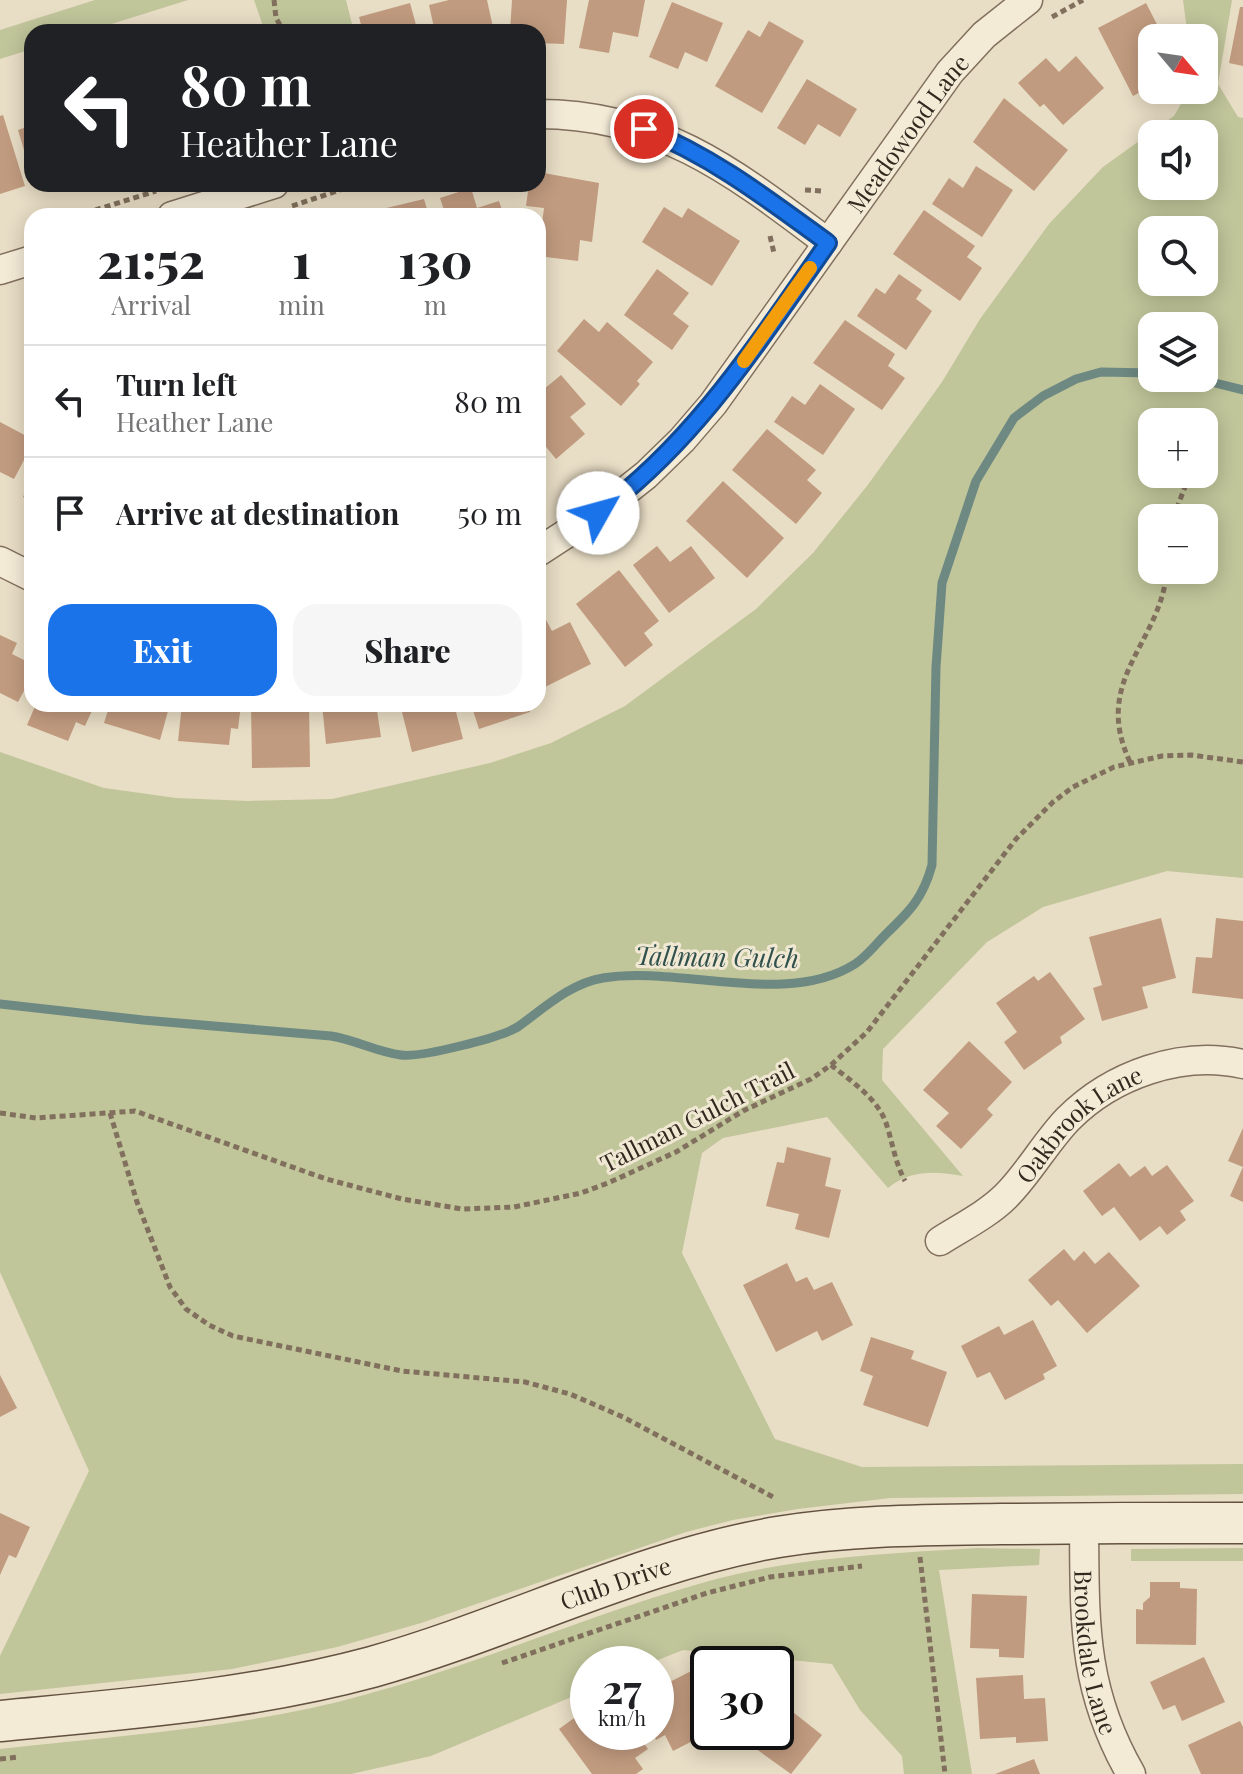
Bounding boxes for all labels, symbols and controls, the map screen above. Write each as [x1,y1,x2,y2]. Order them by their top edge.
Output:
north arrow [1138,24,1218,104]
map controls [1138,24,1218,584]
text: 80 m [180,46,311,121]
street label: Meadowood Lane [839,47,975,219]
icon: left [48,56,152,160]
pin [610,95,678,163]
icon: arrive [622,107,666,151]
text: Heather Lane [180,118,398,166]
button: sound [1138,120,1218,200]
button: search [1138,216,1218,296]
text: 21:52 [98,227,205,291]
text: 1 [292,227,311,291]
text: 130 [398,227,472,291]
text: Arrival [111,287,191,322]
text: min [278,287,325,322]
text: m [424,287,447,322]
button: layers [1138,312,1218,392]
text: Turn left [116,364,237,404]
icon: left [48,379,92,423]
text: 80 m [454,381,522,421]
text: Heather Lane [116,404,273,439]
button: + [1138,408,1218,488]
position arrow [556,471,640,555]
icon: arrive [48,491,92,535]
text: Arrive at destination [116,493,399,533]
text: 50 m [457,493,522,533]
button: − [1138,504,1218,584]
button: Exit [48,604,277,696]
button: Share [293,604,522,696]
water label: Tallman Gulch [635,937,799,975]
street label: Tallman Gulch Trail [594,1053,800,1179]
street label: Oakbrook Lane [1008,1058,1147,1189]
street label: Club Drive [555,1548,675,1616]
street label: Brookdale Lane [1068,1570,1126,1739]
speed limit sign: 30 [690,1646,794,1750]
text: 27 [602,1661,642,1714]
text: km/h [598,1704,646,1731]

